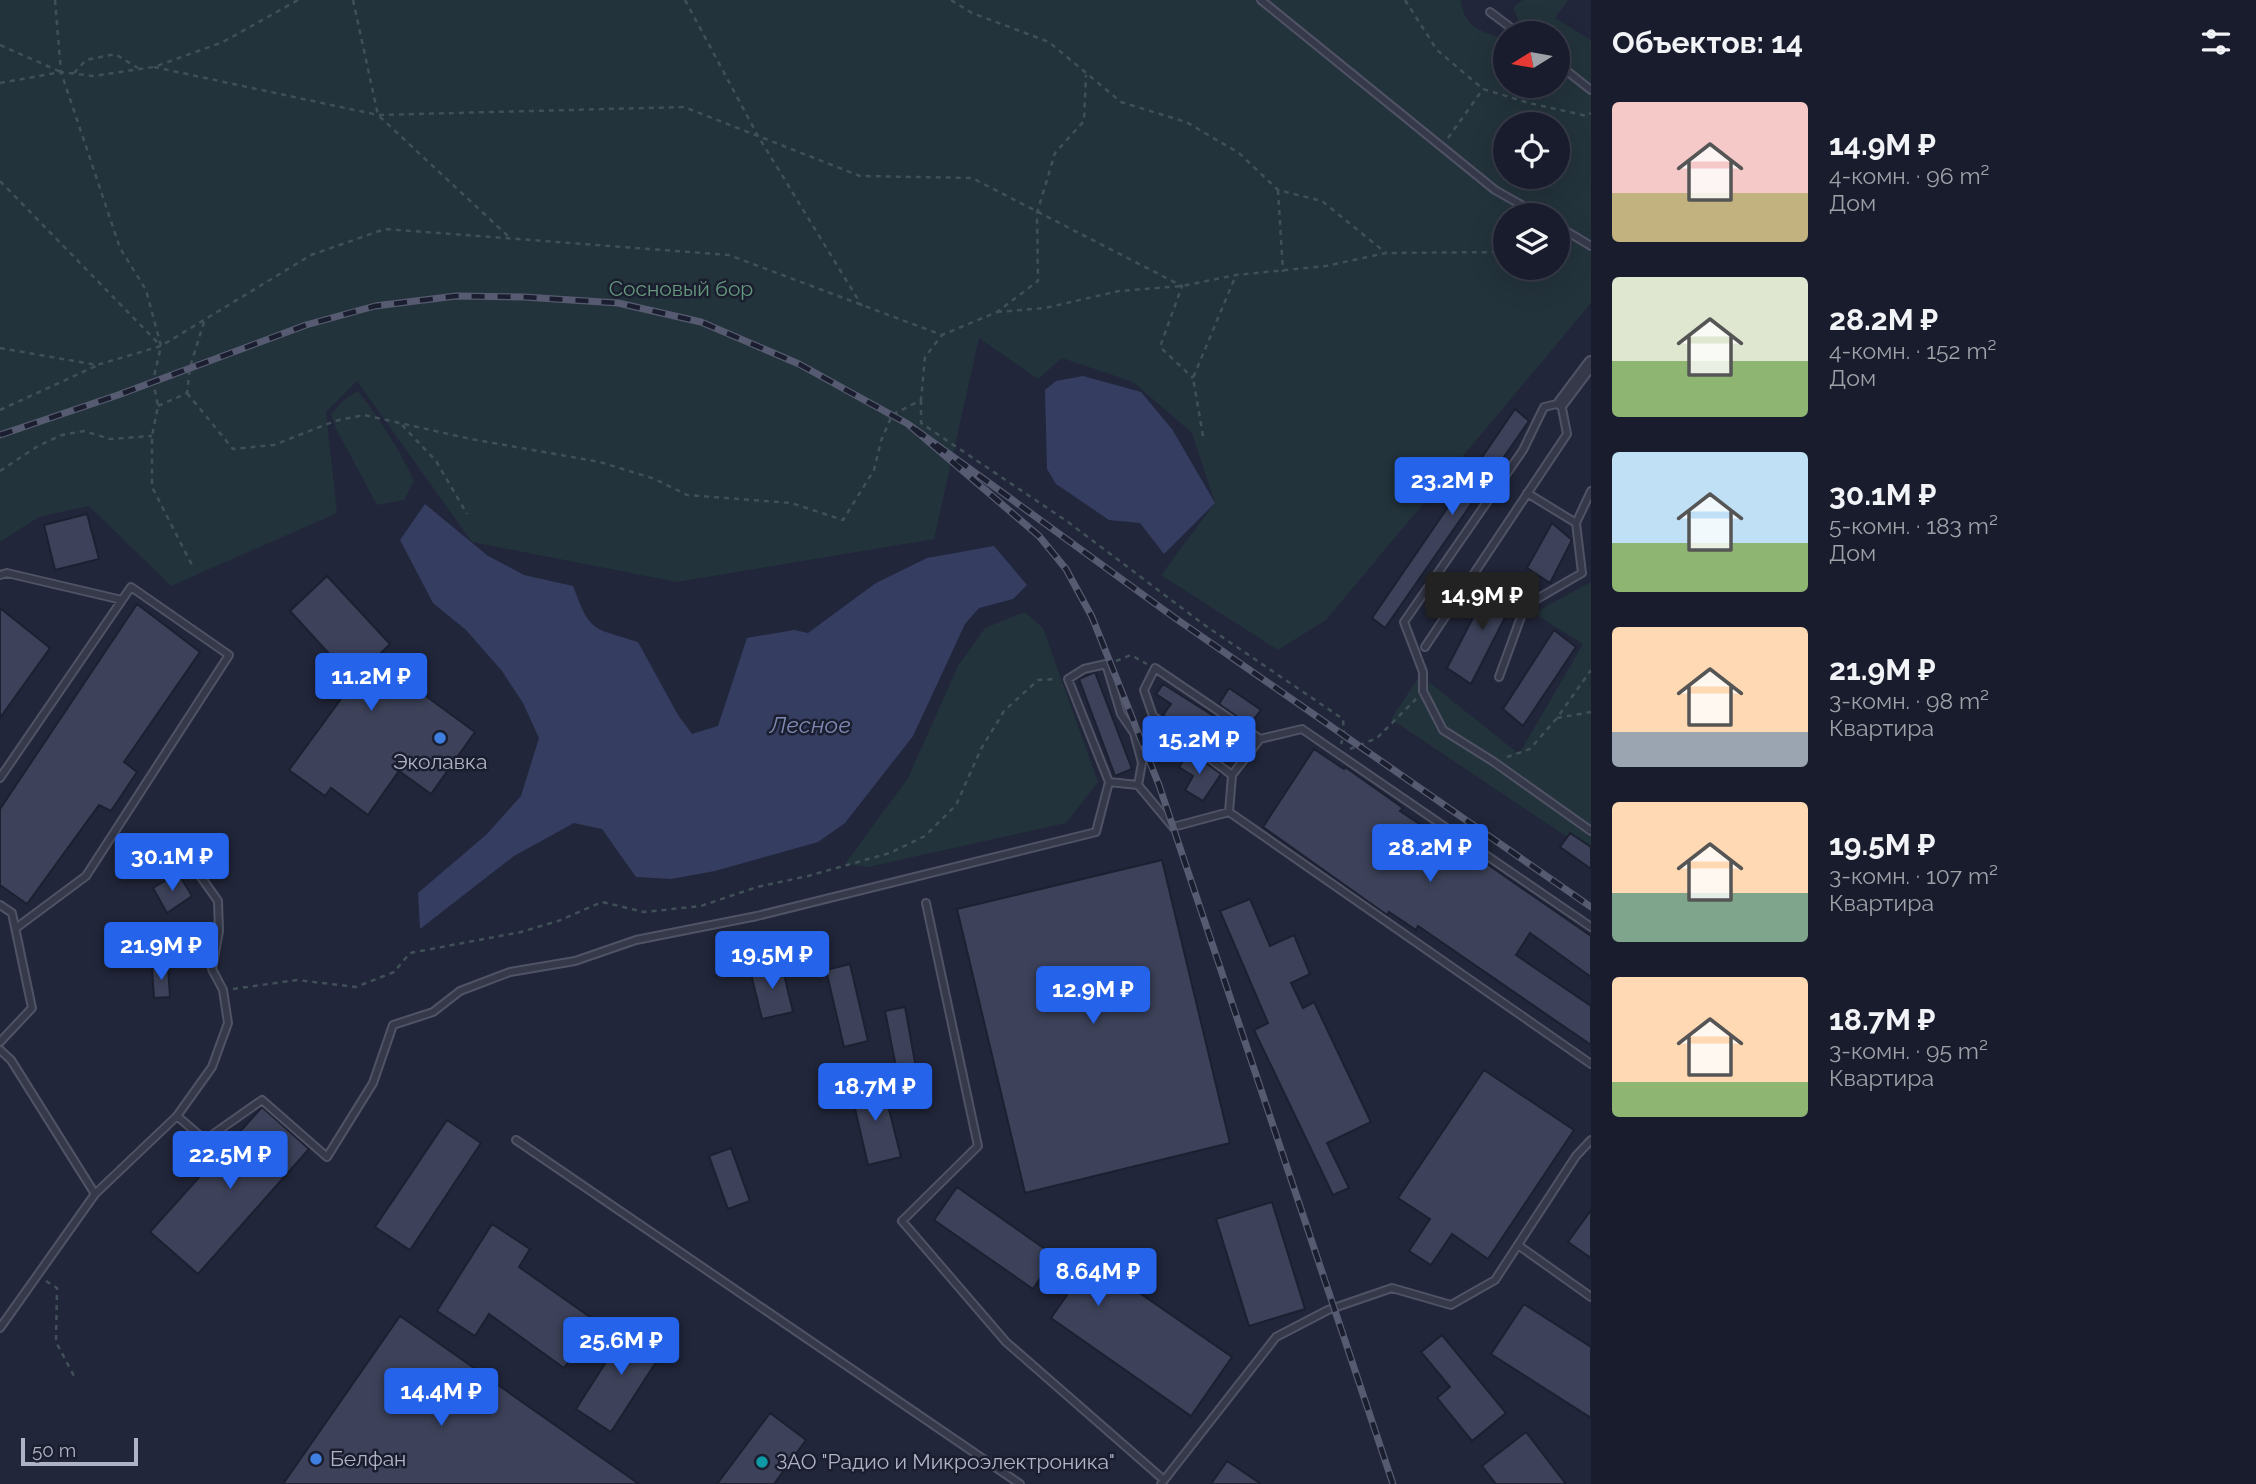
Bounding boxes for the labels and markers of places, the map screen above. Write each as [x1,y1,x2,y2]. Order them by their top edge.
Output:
pin: 23.2M ₽ [1387,458,1517,517]
pin: 14.9M ₽ [1417,572,1547,632]
pin: 11.2M ₽ [306,654,436,713]
pin: 15.2M ₽ [1134,716,1264,776]
marker: Эколавка [432,730,448,746]
place label: Эколавка [393,749,487,774]
pin: 28.2M ₽ [1365,824,1495,884]
pin: 30.1M ₽ [107,834,237,893]
pin: 21.9M ₽ [96,922,226,982]
pin: 19.5M ₽ [707,932,837,991]
pin: 12.9M ₽ [1028,967,1158,1026]
pin: 18.7M ₽ [810,1064,940,1123]
pin: 22.5M ₽ [165,1132,295,1191]
pin: 8.64M ₽ [1033,1248,1163,1308]
pin: 25.6M ₽ [556,1318,686,1377]
pin: 14.4M ₽ [376,1368,506,1428]
place label: Белфан [330,1446,406,1471]
place label: ЗАО "Радио и Микроэлектроника" [776,1449,1115,1474]
marker: Белфан [308,1451,324,1467]
marker: ЗАО "Радио и Микроэлектроника" [754,1454,770,1470]

